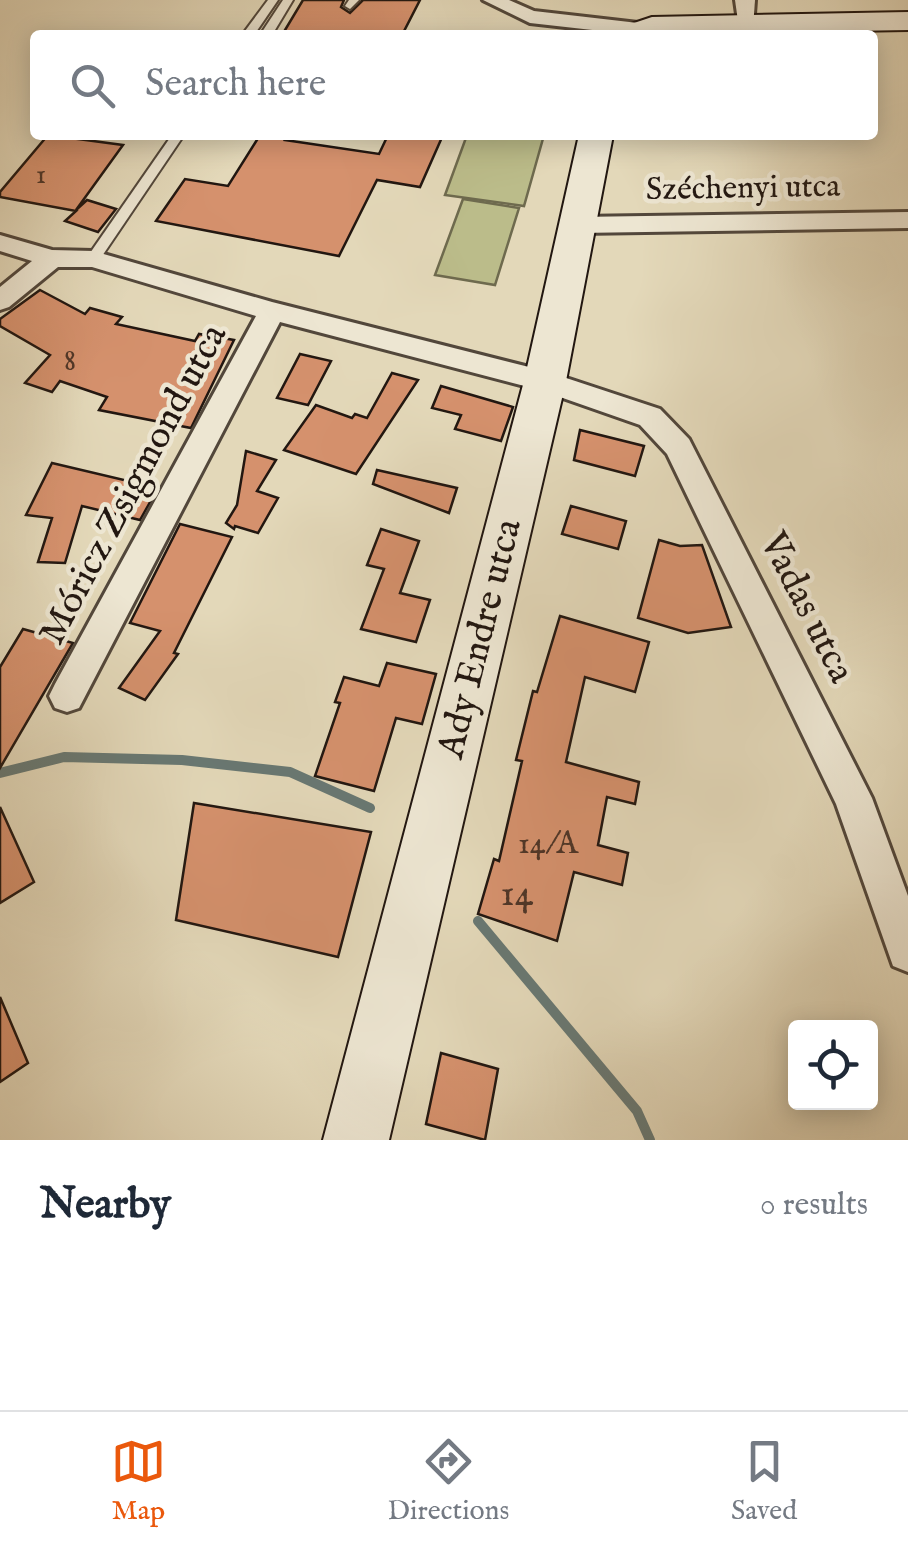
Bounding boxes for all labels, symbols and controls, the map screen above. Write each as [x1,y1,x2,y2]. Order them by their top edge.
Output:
search box [30,30,878,140]
icon: search [65,58,120,113]
text: Search here [145,61,326,109]
house number: 1 [36,158,46,193]
street label: Széchenyi utca [645,167,841,211]
street label: Móricz Zsigmond utca [29,316,239,654]
house number: 8 [64,341,76,382]
street label: Ady Endre utca [428,514,534,765]
street label: Vadas utca [747,524,865,692]
house number: 14/A [518,824,579,865]
house number: 14 [501,871,534,919]
map controls [788,1020,878,1110]
button: locate [788,1020,878,1110]
text: Nearby [40,1179,171,1232]
text: 0 results [760,1185,868,1226]
tab: Map [111,1434,166,1529]
tab: Directions [387,1434,509,1529]
tab: Saved [731,1434,797,1529]

